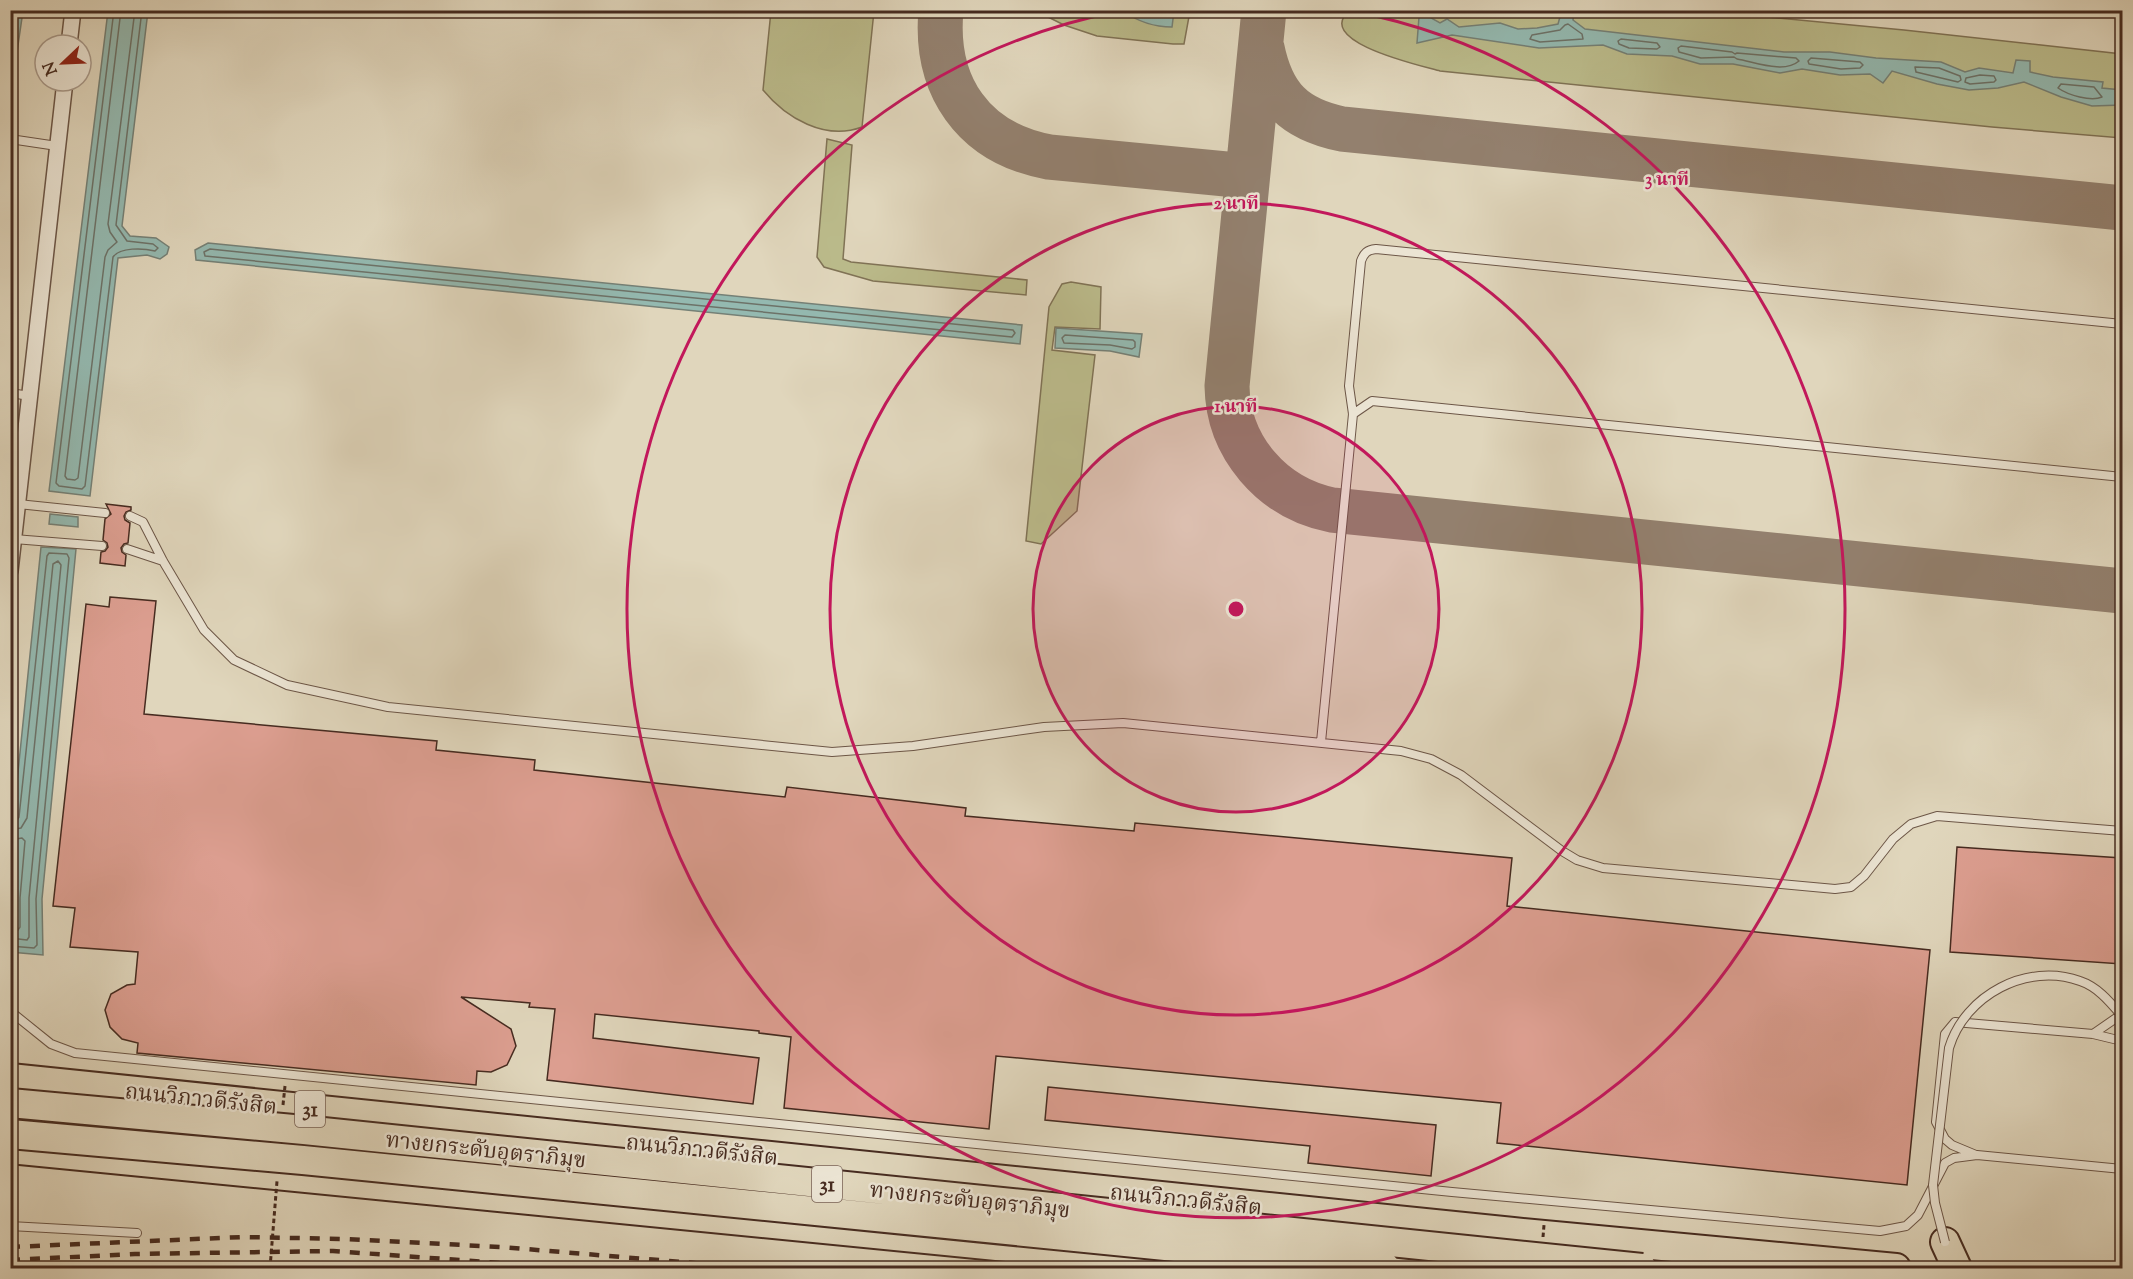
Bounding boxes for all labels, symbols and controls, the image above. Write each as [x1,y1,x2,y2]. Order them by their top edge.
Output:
north arrow [33,33,93,93]
text: N [38,57,65,78]
text: 3 นาที [1645,168,1689,194]
text: 2 นาที [1213,192,1259,218]
text: 1 นาที [1215,395,1257,421]
centre of rings [1226,599,1246,619]
street label: ถนนวิภาวดีรังสิต [123,1077,278,1125]
road number: 31 [295,1091,325,1127]
street label: ทางยกระดับอุตราภิมุข [384,1126,588,1178]
street label: ถนนวิภาวดีรังสิต [624,1128,779,1176]
road number: 31 [812,1166,842,1202]
street label: ทางยกระดับอุตราภิมุข [868,1176,1072,1228]
street label: ถนนวิภาวดีรังสิต [1108,1178,1263,1226]

